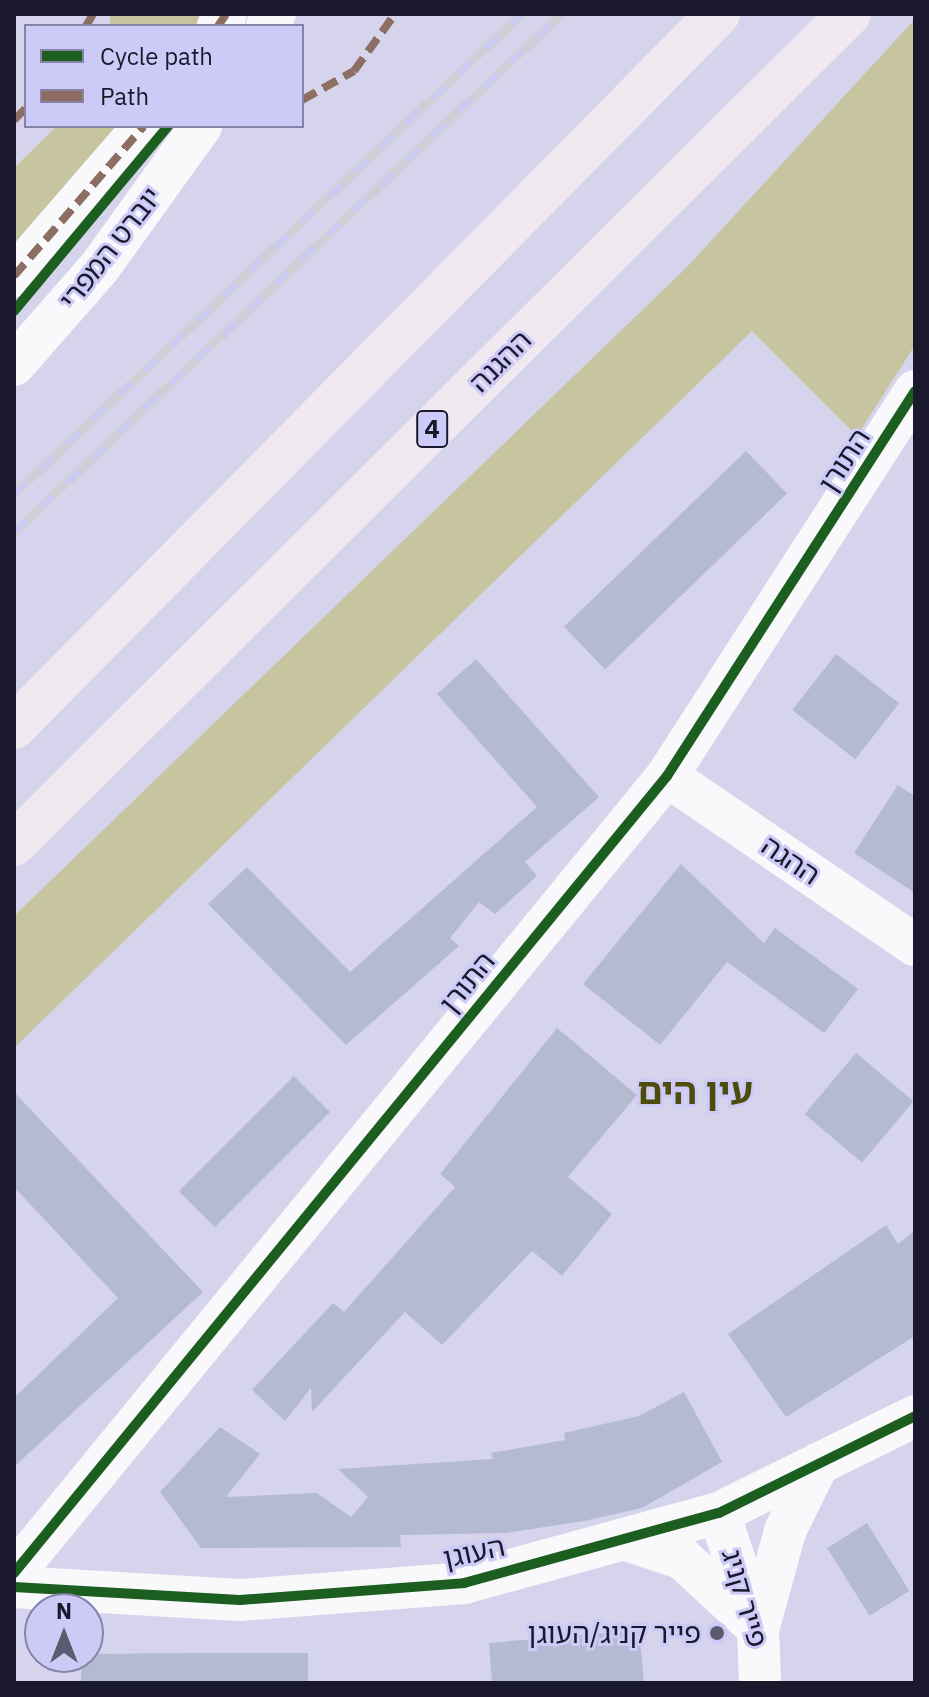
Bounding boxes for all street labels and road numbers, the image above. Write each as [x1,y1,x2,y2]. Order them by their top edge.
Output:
street label: יוברט המפרי [52,180,168,316]
street label: ההגנה [462,323,538,399]
road number: 4 [416,407,448,451]
street label: התורן [811,422,877,498]
street label: ההגה [755,828,827,892]
street label: התורן [432,945,502,1019]
street label: העוגן [440,1529,508,1575]
street label: פייר קניג [715,1545,775,1651]

